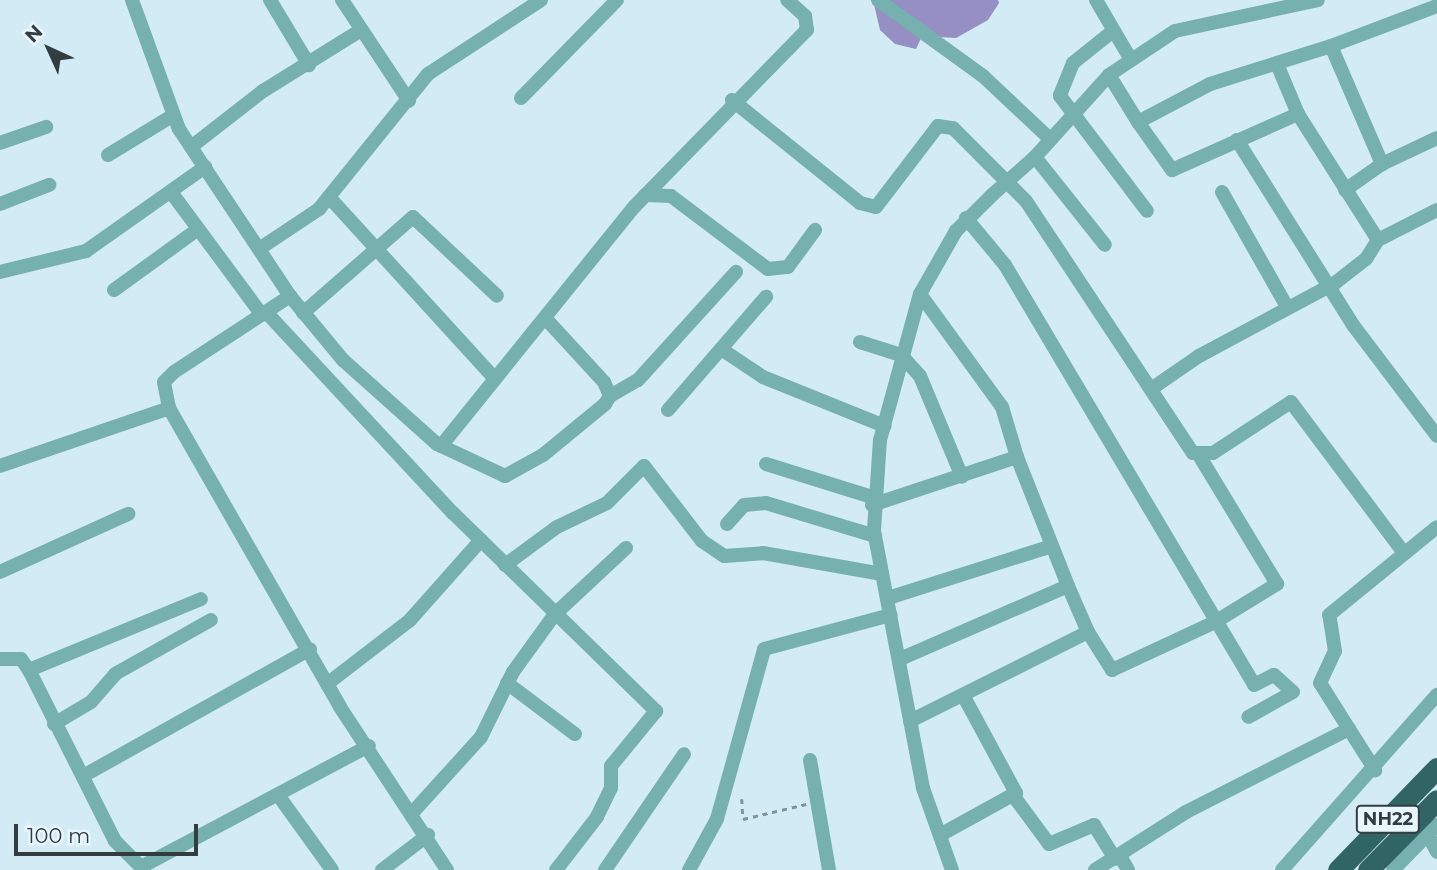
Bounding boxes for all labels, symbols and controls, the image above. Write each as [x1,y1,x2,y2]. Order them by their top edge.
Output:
north arrow [14,14,84,84]
text: N [20,20,47,47]
road number: NH22 [1355,804,1421,834]
scale bar [18,810,201,854]
text: 100 m [27,823,90,848]

